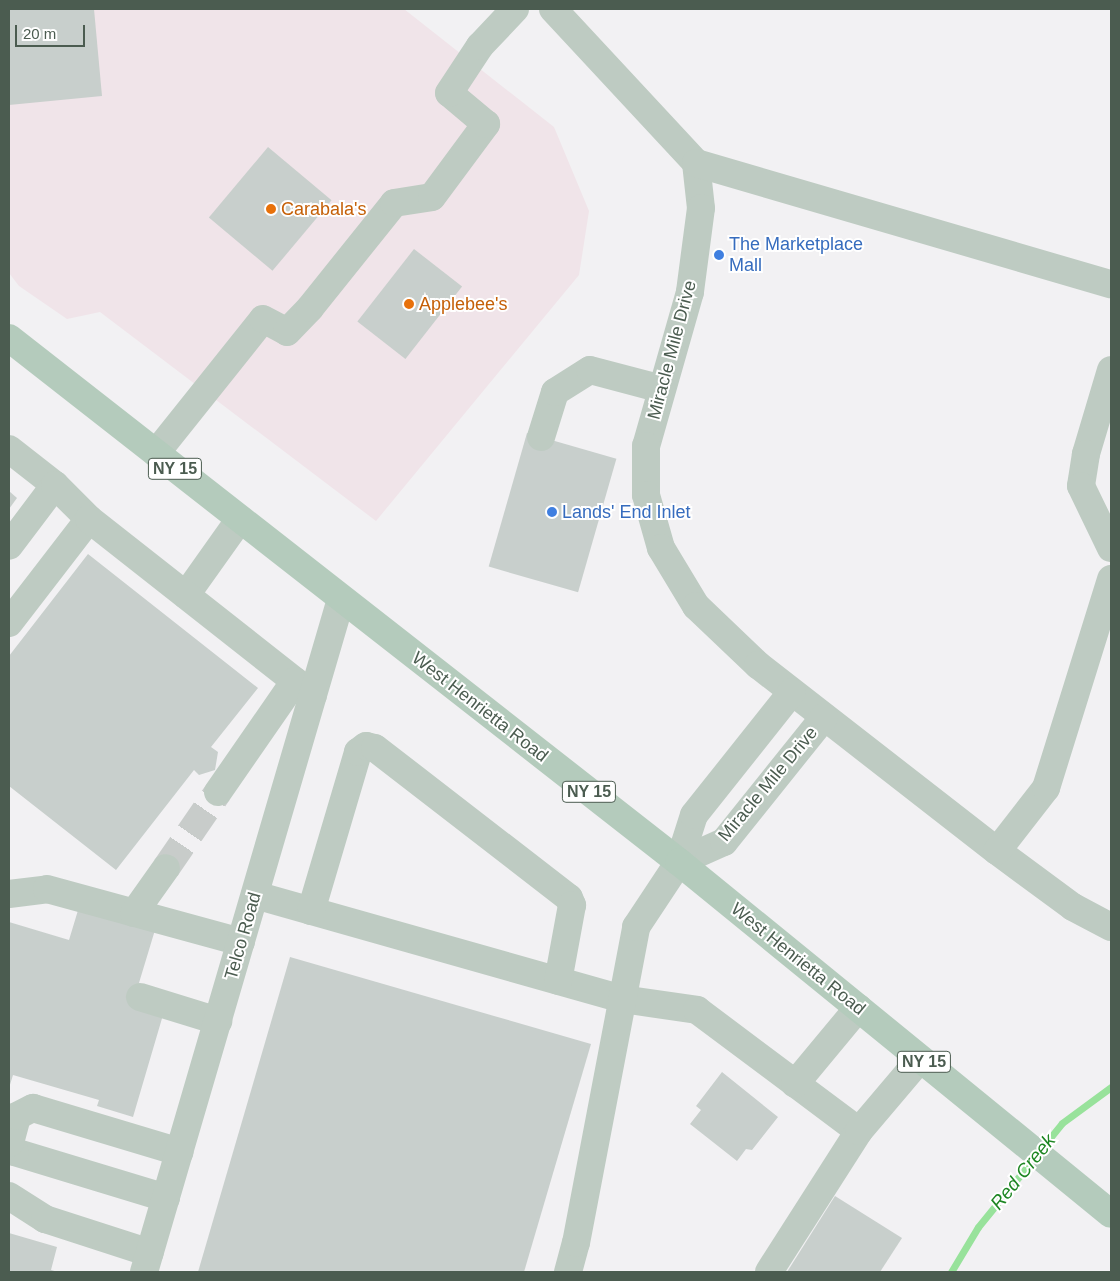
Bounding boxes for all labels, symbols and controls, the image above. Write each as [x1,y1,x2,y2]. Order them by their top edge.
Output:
scale bar [18,15,88,47]
text: 20 m [23,25,56,42]
place label: Carabala's [281,198,366,220]
marker: Carabala's [265,203,277,215]
place label: The Marketplace Mall [729,234,863,276]
marker: The Marketplace Mall [713,249,725,261]
street label: Miracle Mile Drive [643,278,701,422]
place label: Applebee's [419,293,508,315]
marker: Applebee's [403,298,415,310]
road number: NY 15 [148,456,202,482]
place label: Lands' End Inlet [562,501,691,523]
marker: Lands' End Inlet [546,506,558,518]
street label: West Henrietta Road [408,647,552,767]
street label: Miracle Mile Drive [714,722,822,846]
road number: NY 15 [562,779,616,806]
street label: Telco Road [220,890,266,982]
street label: West Henrietta Road [726,898,870,1020]
road number: NY 15 [896,1048,952,1076]
water label: Red Creek [986,1130,1060,1214]

